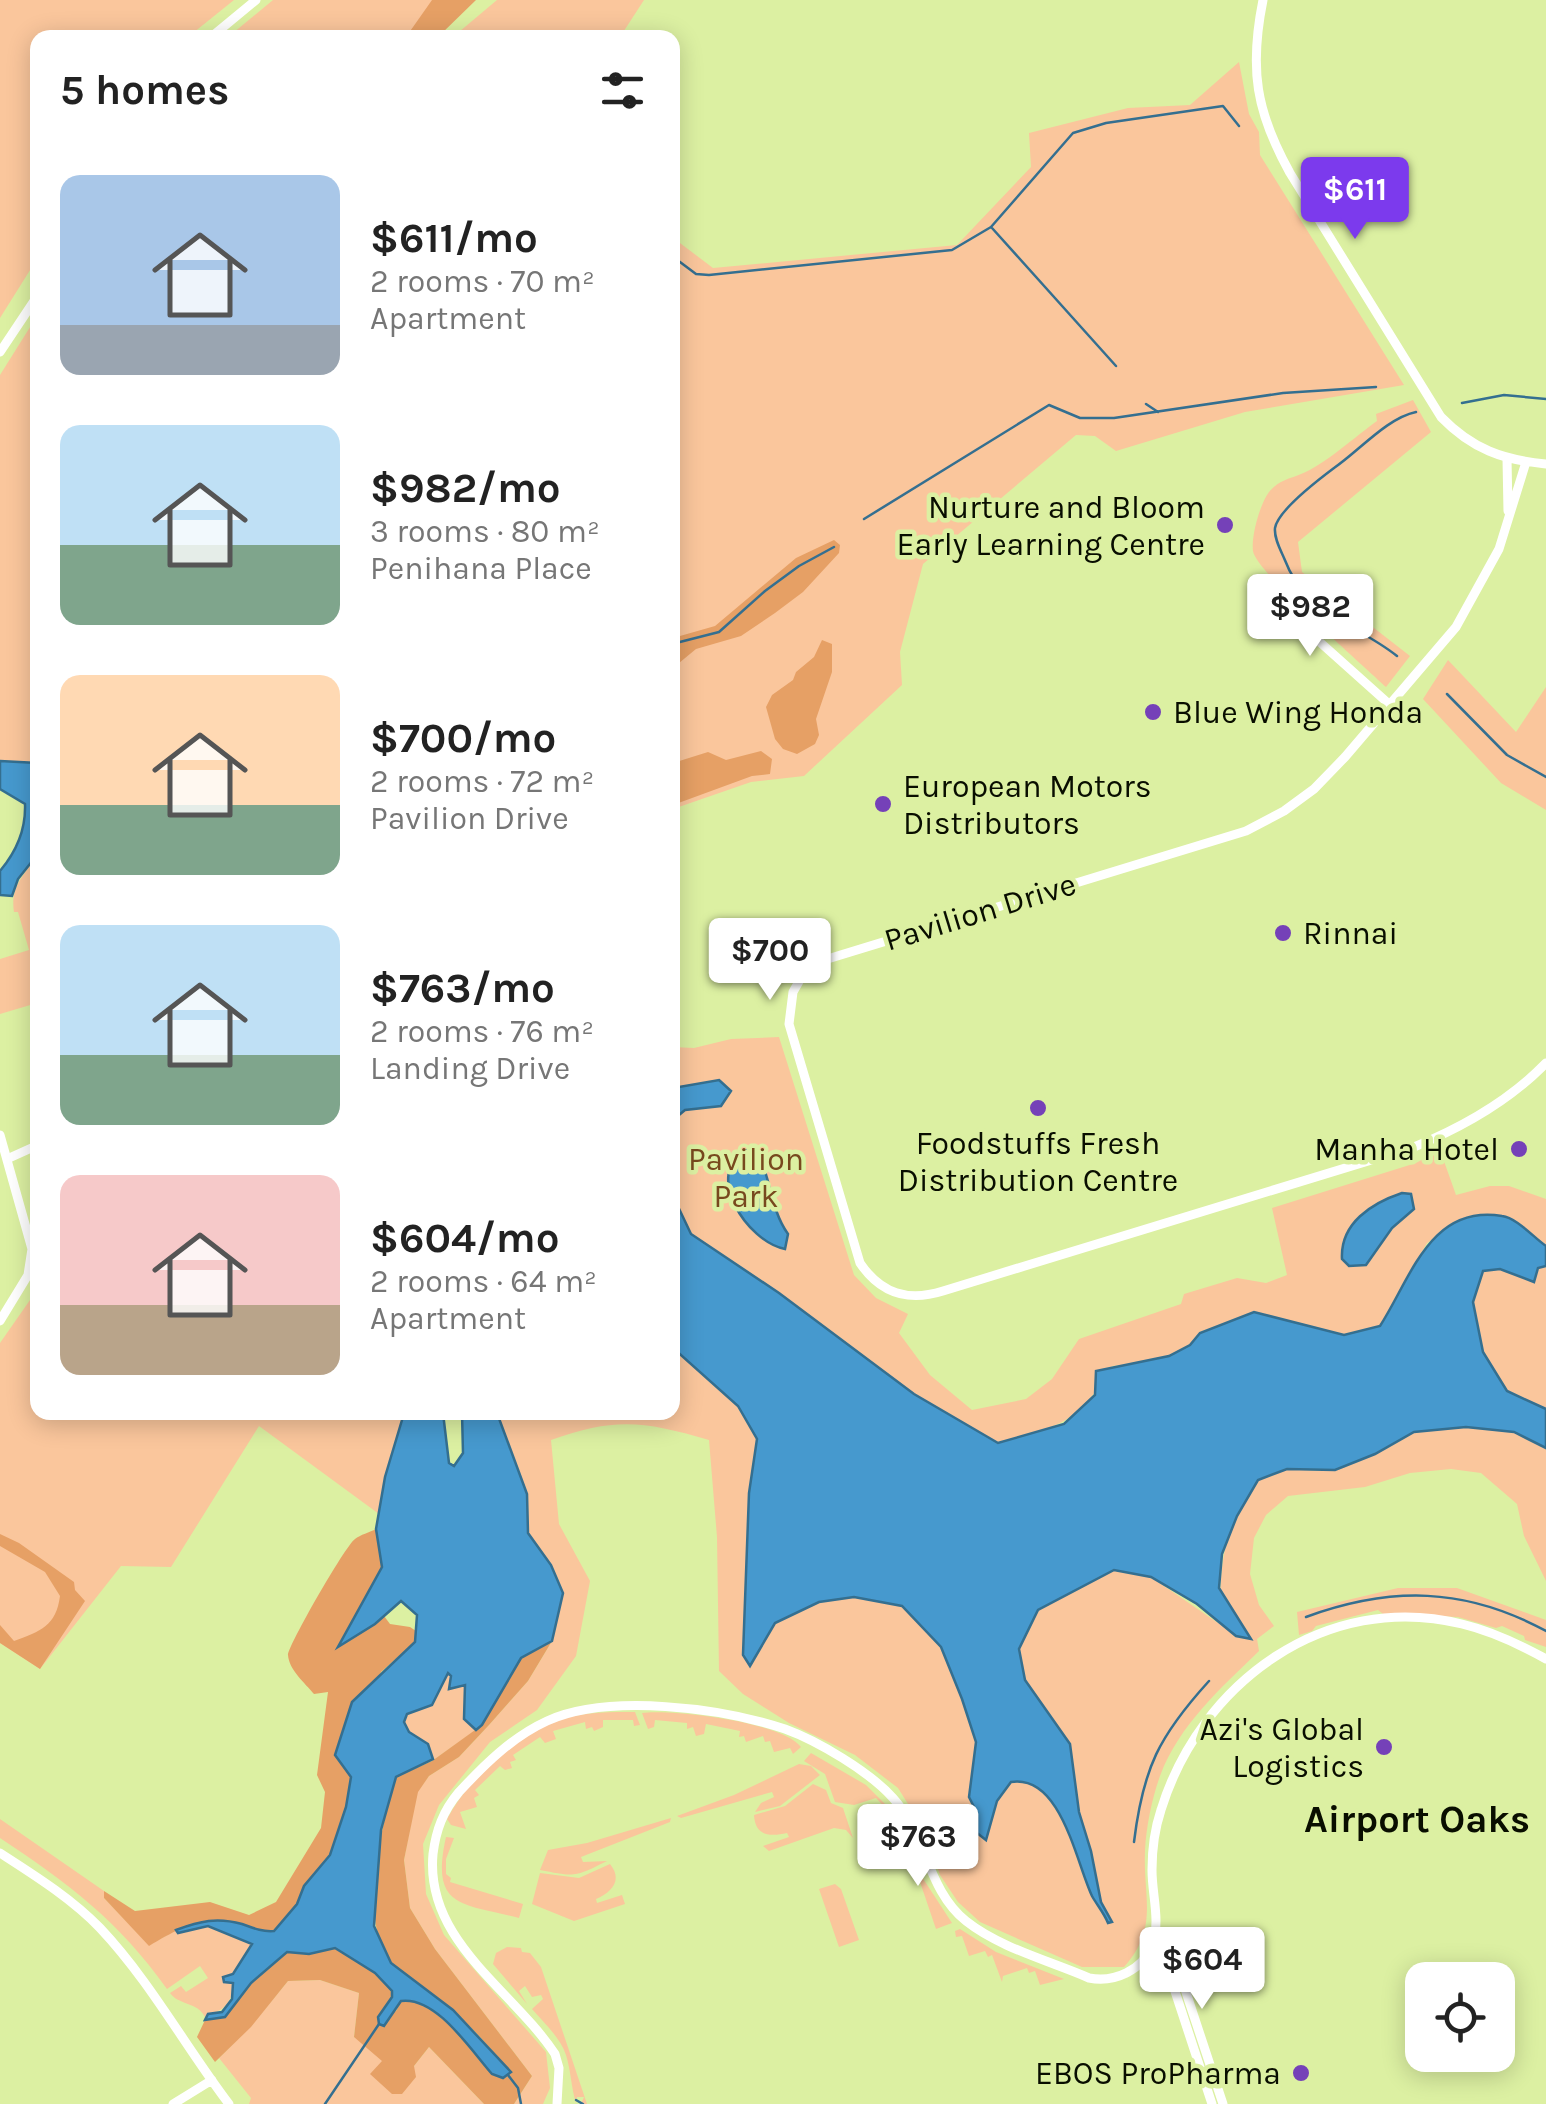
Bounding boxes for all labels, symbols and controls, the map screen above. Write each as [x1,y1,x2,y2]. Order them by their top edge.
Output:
icon: filters [595,63,650,118]
text: 5 homes [60,65,229,115]
pin: $611 [1296,157,1414,242]
text: $611 [1323,171,1387,208]
text: $611/mo [370,213,538,263]
icon: home [140,215,260,335]
text: 2 rooms · 70 m² [370,263,595,300]
text: Apartment [370,300,526,337]
text: $982/mo [370,463,561,513]
icon: home [140,465,260,585]
place label: Nurture and Bloom Early Learning Centre [897,489,1205,563]
text: 3 rooms · 80 m² [370,513,600,550]
marker: Nurture and Bloom Early Learning Centre [1214,514,1236,536]
text: Penihana Place [370,550,592,587]
pin: $982 [1251,574,1369,659]
text: $982 [1269,588,1351,625]
place label: Blue Wing Honda [1173,694,1423,731]
marker: Blue Wing Honda [1142,701,1164,723]
text: $700/mo [370,713,556,763]
icon: home [140,715,260,835]
text: 2 rooms · 72 m² [370,763,594,800]
place label: European Motors Distributors [903,768,1152,842]
marker: European Motors Distributors [872,793,894,815]
text: Pavilion Drive [370,800,569,837]
street label: Pavilion Drive [880,865,1080,959]
place label: Rinnai [1303,915,1398,952]
pin: $700 [711,918,829,1003]
marker: Rinnai [1272,922,1294,944]
text: $700 [731,932,809,969]
text: $763/mo [370,963,555,1013]
icon: home [140,965,260,1085]
text: 2 rooms · 76 m² [370,1013,594,1050]
text: Landing Drive [370,1050,570,1087]
marker: Foodstuffs Fresh Distribution Centre [1027,1097,1049,1119]
place label: Foodstuffs Fresh Distribution Centre [898,1125,1178,1199]
place label: Manha Hotel [1314,1131,1499,1168]
marker: Manha Hotel [1508,1138,1530,1160]
park label: Pavilion Park [688,1141,804,1215]
text: $604/mo [370,1213,559,1263]
icon: home [140,1215,260,1335]
text: 2 rooms · 64 m² [370,1263,597,1300]
text: Apartment [370,1300,526,1337]
place label: Azi's Global Logistics [1200,1711,1364,1785]
marker: Azi's Global Logistics [1373,1736,1395,1758]
district label: Airport Oaks [1304,1797,1530,1842]
pin: $763 [859,1804,977,1889]
text: $763 [879,1818,957,1855]
pin: $604 [1143,1927,1261,2012]
text: $604 [1162,1941,1242,1978]
map controls [1405,1962,1515,2072]
button: locate [1405,1962,1515,2072]
place label: EBOS ProPharma [1035,2055,1281,2092]
marker: EBOS ProPharma [1290,2062,1312,2084]

